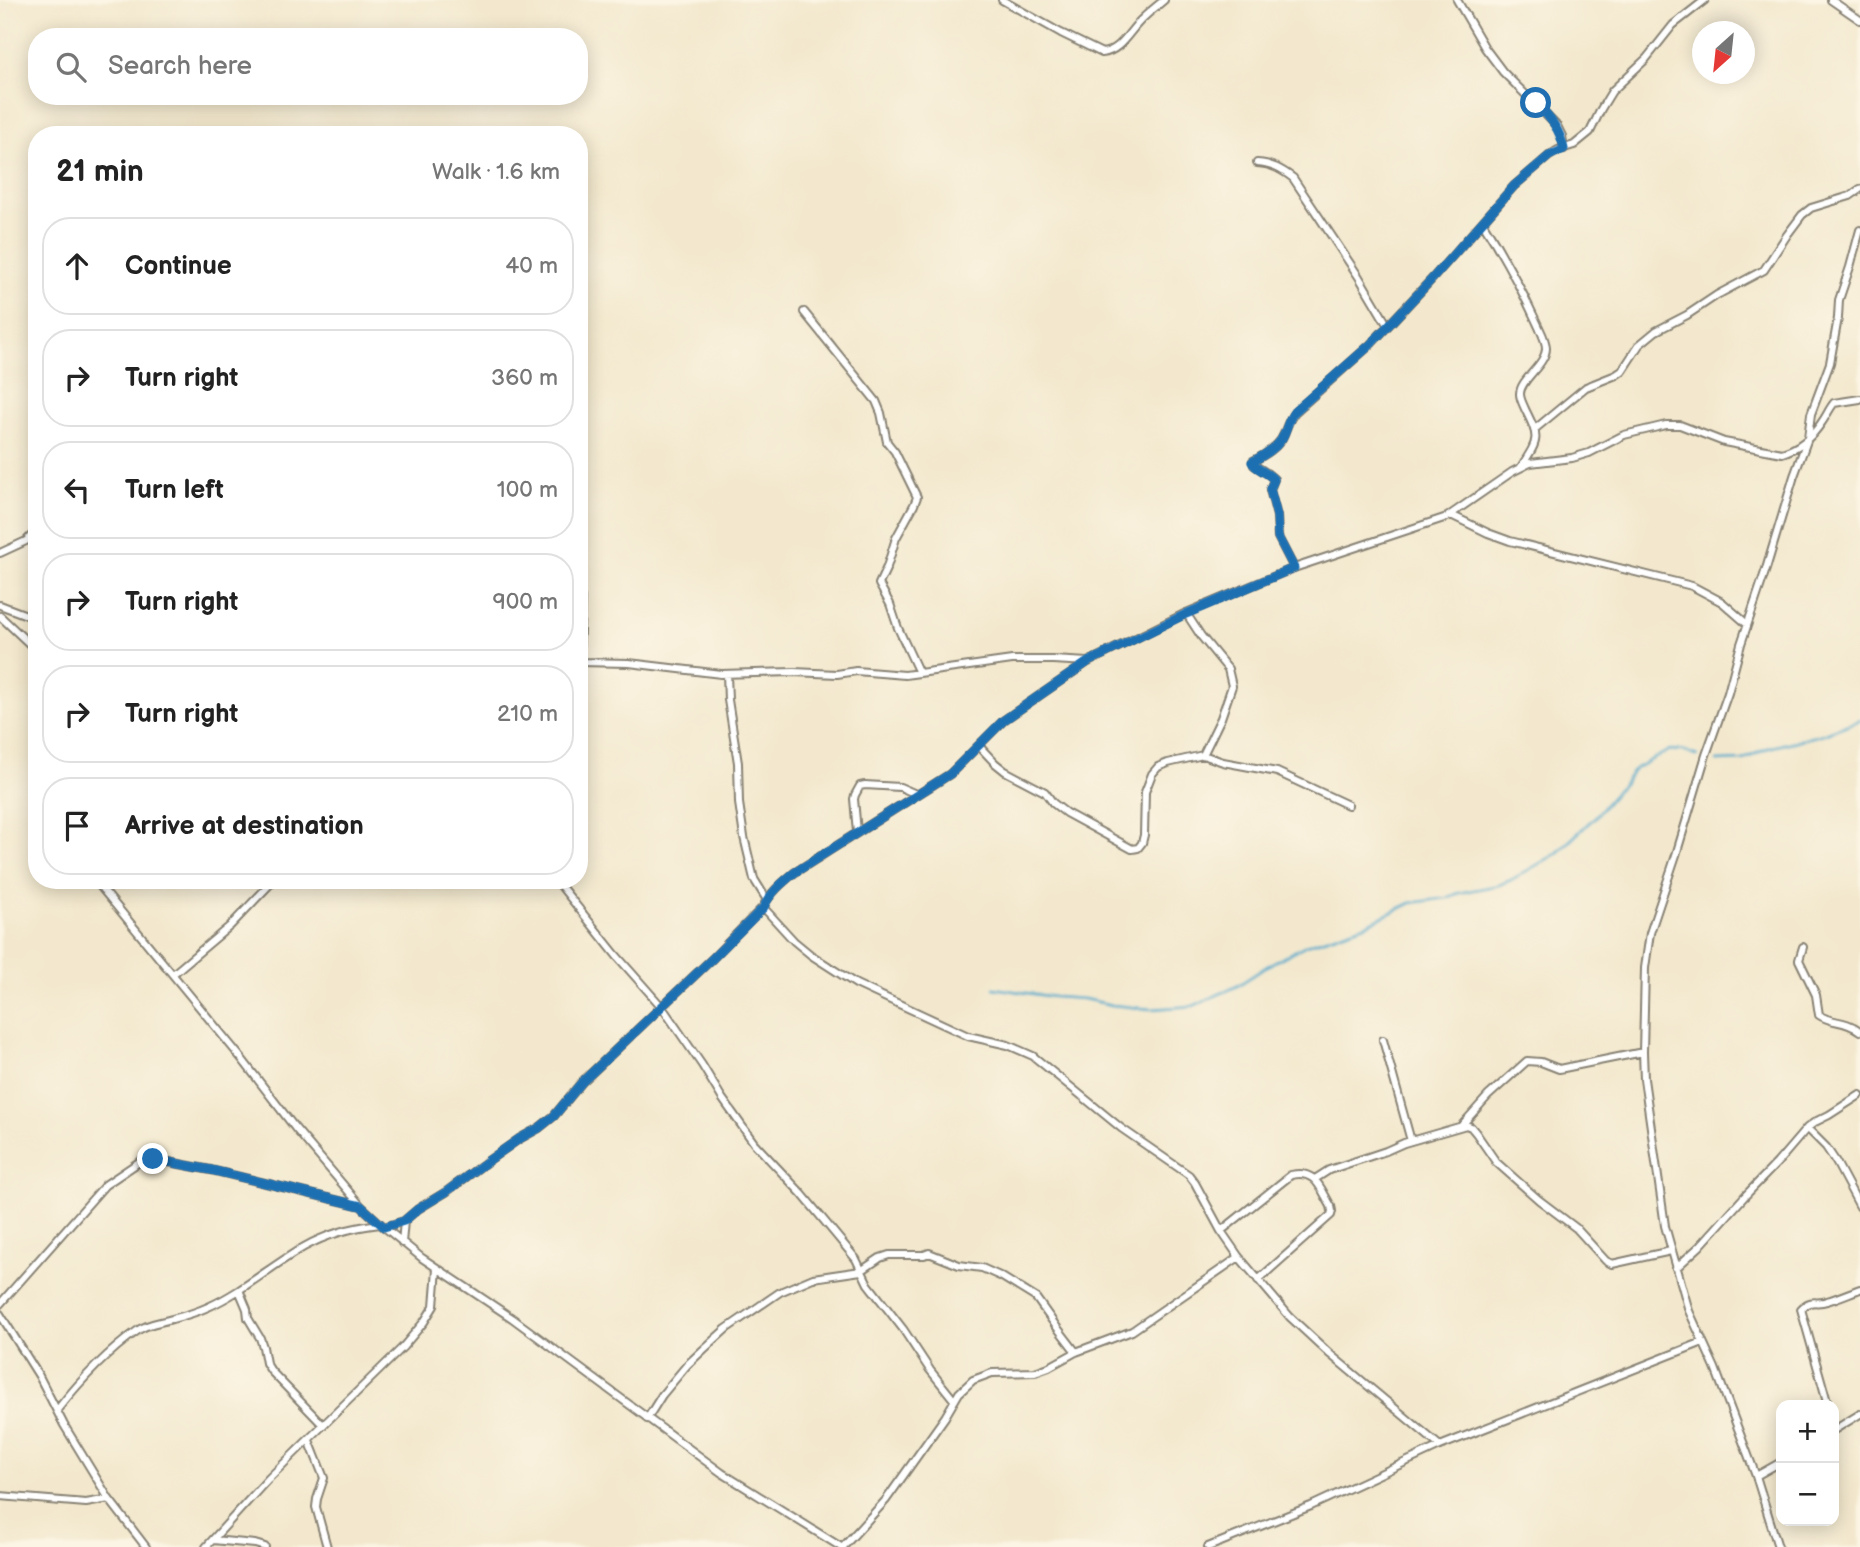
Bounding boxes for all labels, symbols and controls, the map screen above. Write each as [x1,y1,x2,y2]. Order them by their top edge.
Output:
north arrow [1692,21,1755,84]
search box [28,28,588,105]
icon: search [52,48,90,86]
text: Search here [108,51,252,82]
route start [1520,87,1551,118]
text: 21 min [56,154,144,190]
text: Walk · 1.6 km [432,158,560,186]
icon: ahead [58,247,96,285]
text: Continue [125,251,232,282]
text: 40 m [505,252,558,280]
icon: right [58,359,96,397]
text: Turn right [125,363,238,394]
text: 360 m [491,364,558,392]
icon: left [58,471,96,509]
text: Turn left [125,475,224,506]
text: 100 m [497,476,558,504]
icon: right [58,583,96,621]
text: Turn right [125,587,238,618]
text: 900 m [492,588,558,616]
icon: right [58,695,96,733]
text: Turn right [125,699,238,730]
text: 210 m [497,700,558,728]
icon: arrive [58,807,96,845]
text: Arrive at destination [125,811,364,842]
route end [137,1143,168,1174]
map controls [1776,1400,1839,1526]
button: + [1776,1400,1839,1463]
button: − [1776,1463,1839,1526]

